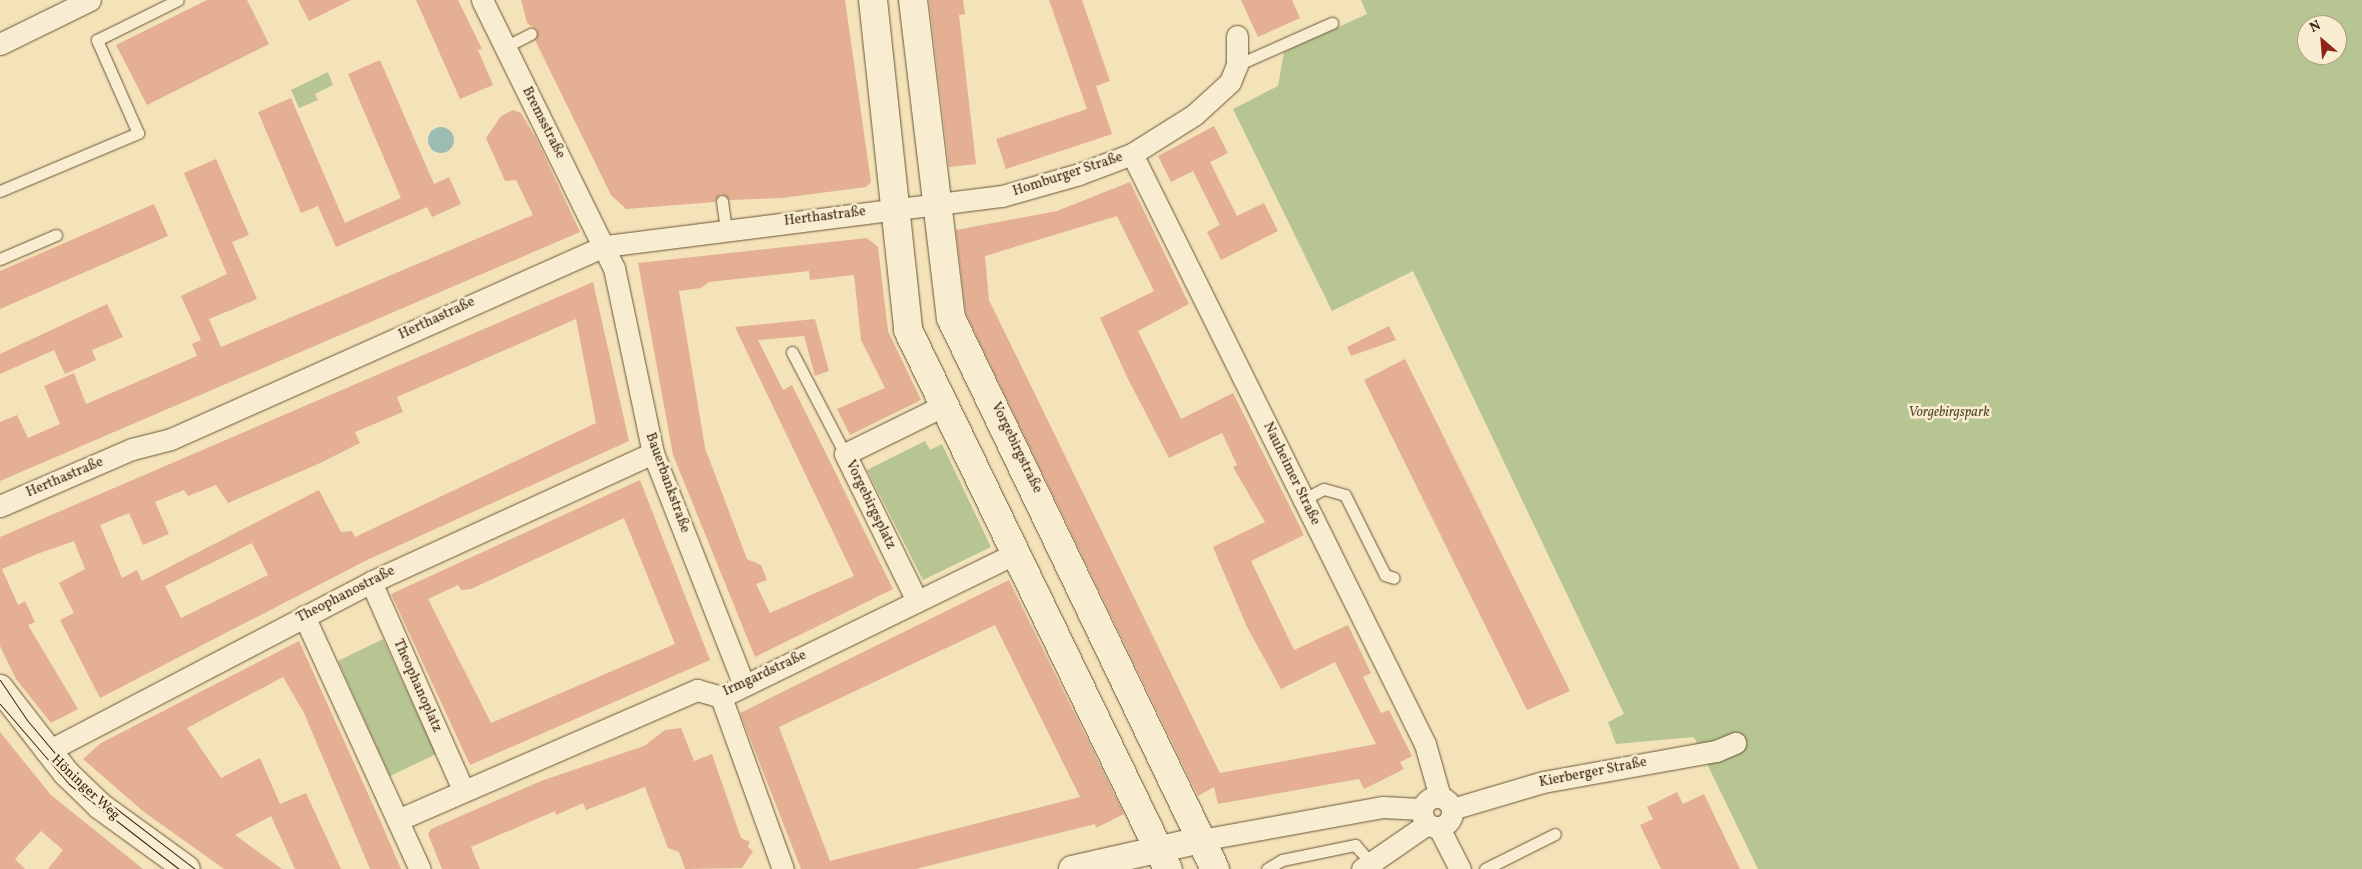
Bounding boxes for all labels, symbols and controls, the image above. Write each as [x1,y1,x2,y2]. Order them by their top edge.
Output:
north arrow [2297,15,2347,65]
text: N [2307,16,2324,38]
street label: Bremsstraße [518,84,568,162]
street label: Homburger Straße [1011,149,1125,201]
street label: Herthastraße [783,204,867,230]
street label: Herthastraße [396,294,478,344]
street label: Vorgebirgstraße [987,400,1045,496]
park label: Vorgebirgspark [1908,405,1990,421]
street label: Nauheimer Straße [1259,420,1323,528]
street label: Bauerbankstraße [641,431,693,535]
street label: Herthastraße [24,454,106,502]
street label: Vorgebirgsplatz [841,458,899,552]
street label: Theophanostraße [294,563,398,627]
street label: Theophanoplatz [389,637,445,735]
street label: Irmgardstraße [721,647,809,701]
street label: Höninger Weg [47,752,123,824]
street label: Kierberger Straße [1538,754,1648,792]

